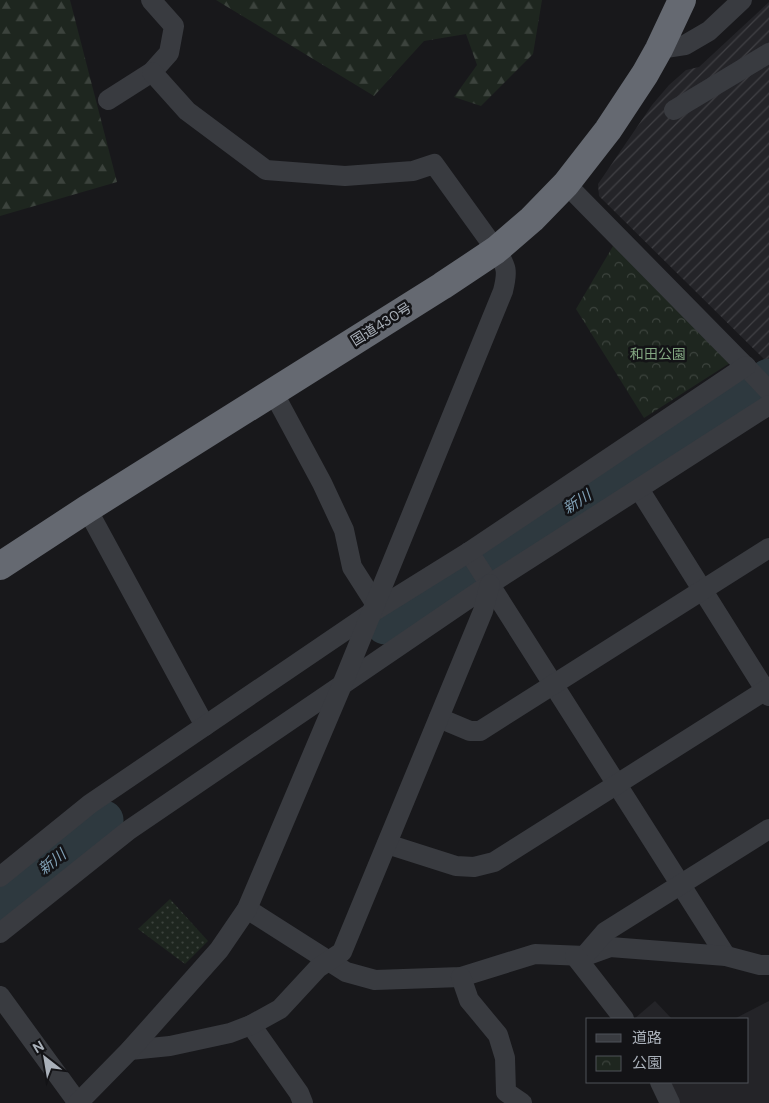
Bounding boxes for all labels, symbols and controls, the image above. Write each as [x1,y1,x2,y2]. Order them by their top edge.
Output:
street label: 国道430号 [347,298,415,350]
park label: 和田公園 [630,345,686,363]
water label: 新川 [559,484,597,519]
water label: 新川 [34,844,71,879]
legend [586,1018,749,1083]
text: 道路 [632,1028,662,1048]
north arrow [20,1033,70,1083]
text: N [29,1037,47,1057]
text: 公園 [632,1053,662,1073]

